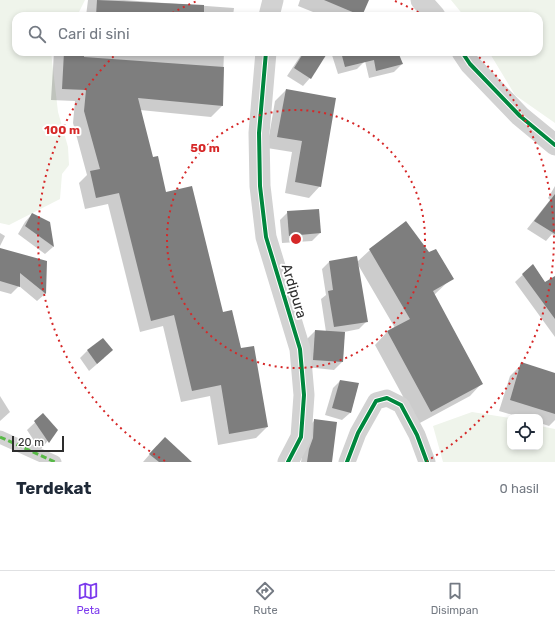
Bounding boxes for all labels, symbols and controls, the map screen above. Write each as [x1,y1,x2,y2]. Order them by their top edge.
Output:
search box [12,12,543,56]
icon: search [26,23,48,45]
text: Cari di sini [58,25,130,43]
text: 100 m [44,123,80,137]
text: 50 m [190,141,220,155]
centre of rings [289,232,303,246]
street label: Ardipura [278,262,310,320]
map controls [507,414,543,450]
button: locate [507,414,543,450]
scale bar [12,434,64,453]
text: 20 m [18,436,44,449]
text: Terdekat [16,478,91,498]
text: 0 hasil [500,481,539,496]
tab: Peta [77,580,100,617]
tab: Rute [253,580,278,617]
tab: Disimpan [431,580,478,617]

